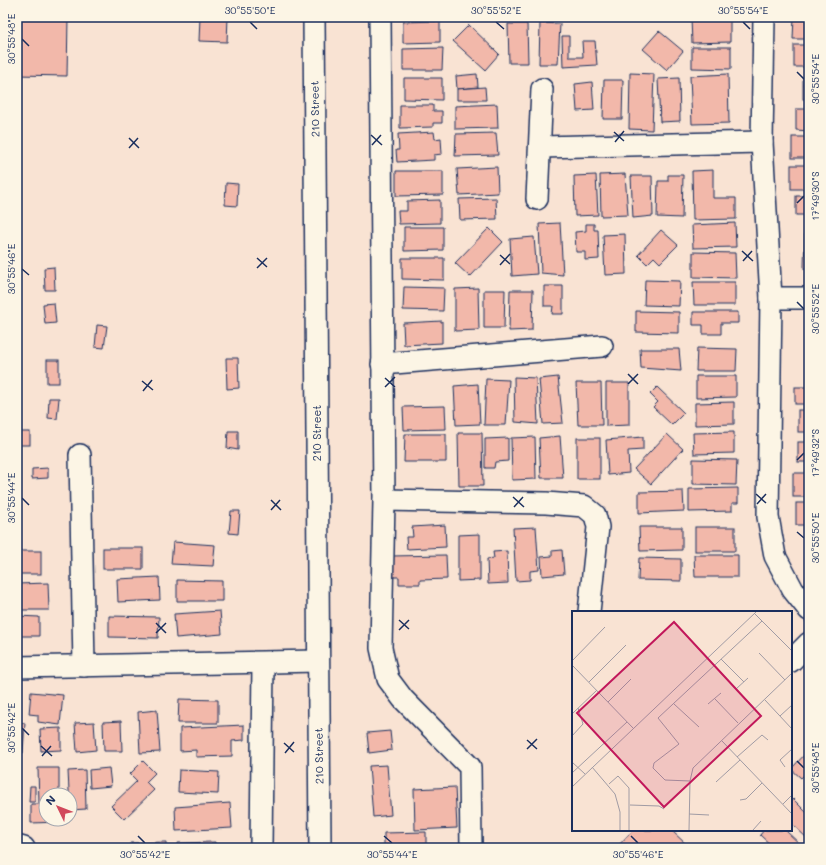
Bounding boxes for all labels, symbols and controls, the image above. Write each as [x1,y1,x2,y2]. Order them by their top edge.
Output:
text: 30°55'50"E [224,3,276,17]
text: 30°55'52"E [471,3,521,17]
text: 30°55'54"E [718,3,769,17]
text: 30°55'48"E [4,13,18,64]
text: 30°55'54"E [808,53,822,104]
street label: 210 Street [307,81,322,137]
text: 17°49'30"S [808,171,822,221]
text: 30°55'46"E [4,243,18,294]
text: 30°55'52"E [808,284,822,334]
street label: 210 Street [309,405,324,461]
text: 17°49'32"S [808,428,822,477]
text: 30°55'44"E [4,472,18,523]
text: 30°55'50"E [808,512,822,564]
inset map [572,611,792,831]
text: 30°55'42"E [4,703,18,753]
street label: 210 Street [311,728,326,784]
text: 30°55'48"E [808,742,822,793]
north arrow [38,787,78,827]
text: N [42,792,59,808]
text: 30°55'42"E [120,847,170,861]
text: 30°55'44"E [367,847,418,861]
text: 30°55'46"E [613,847,664,861]

